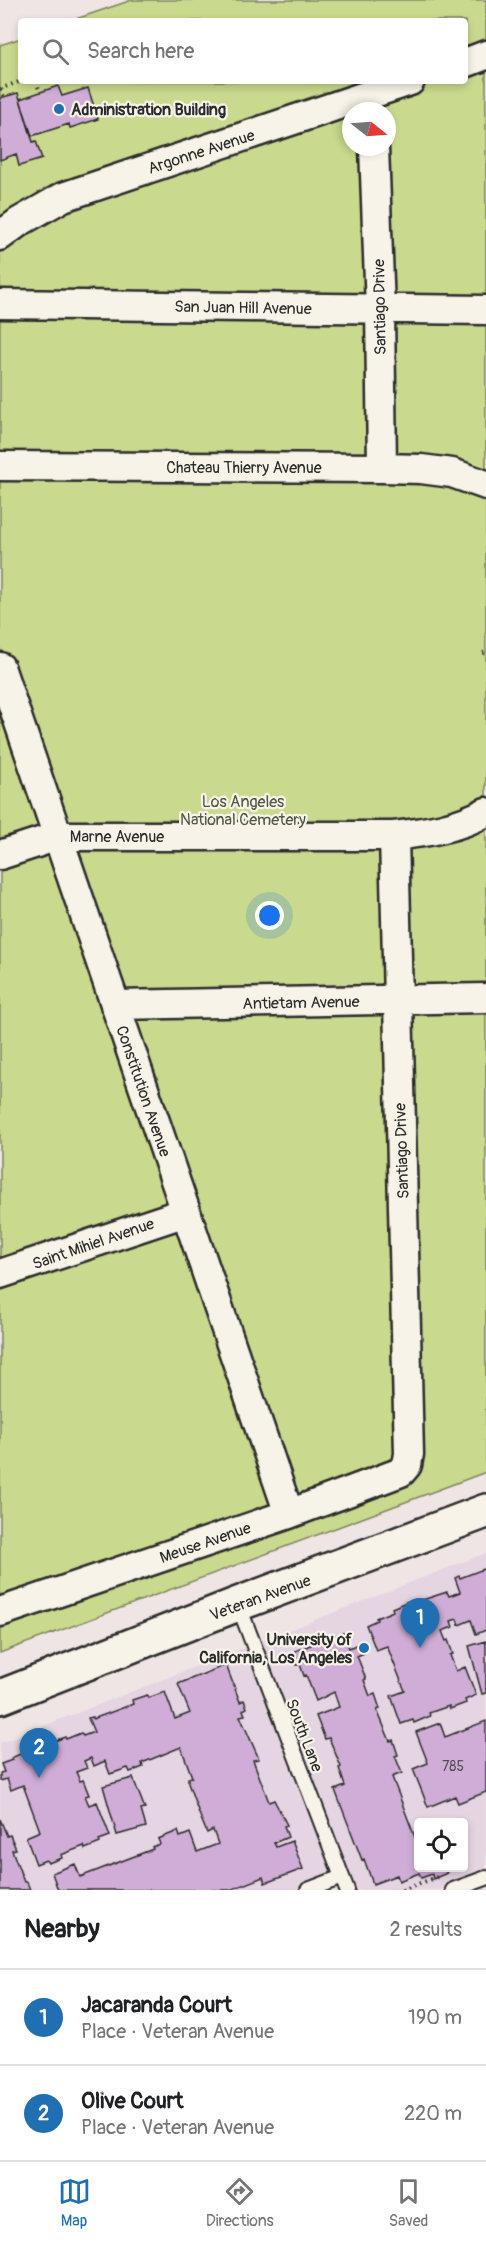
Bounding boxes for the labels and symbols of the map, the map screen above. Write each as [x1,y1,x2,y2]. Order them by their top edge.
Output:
place label: Administration Building [71,100,226,120]
marker: Administration Building [52,102,66,116]
north arrow [342,102,396,156]
street label: Argonne Avenue [145,125,257,179]
street label: Santiago Drive [369,259,391,355]
street label: San Juan Hill Avenue [174,297,312,319]
street label: Chateau Thierry Avenue [166,458,322,478]
park label: Los Angeles National Cemetery [180,792,306,830]
street label: Marne Avenue [70,827,164,847]
your location [255,901,284,930]
street label: Antietam Avenue [242,992,360,1014]
street label: Constitution Avenue [111,1023,175,1160]
street label: Santiago Drive [390,1102,414,1199]
street label: Saint Mihiel Avenue [30,1214,157,1274]
street label: Meuse Avenue [157,1518,254,1568]
street label: Veteran Avenue [207,1570,314,1625]
pin: 1 [400,1598,440,1648]
place label: University of California, Los Angeles [199,1630,353,1668]
marker: University of California, Los Angeles [357,1641,371,1655]
street label: South Lane [281,1696,327,1775]
pin: 2 [20,1728,58,1778]
house number: 785 [442,1758,464,1775]

